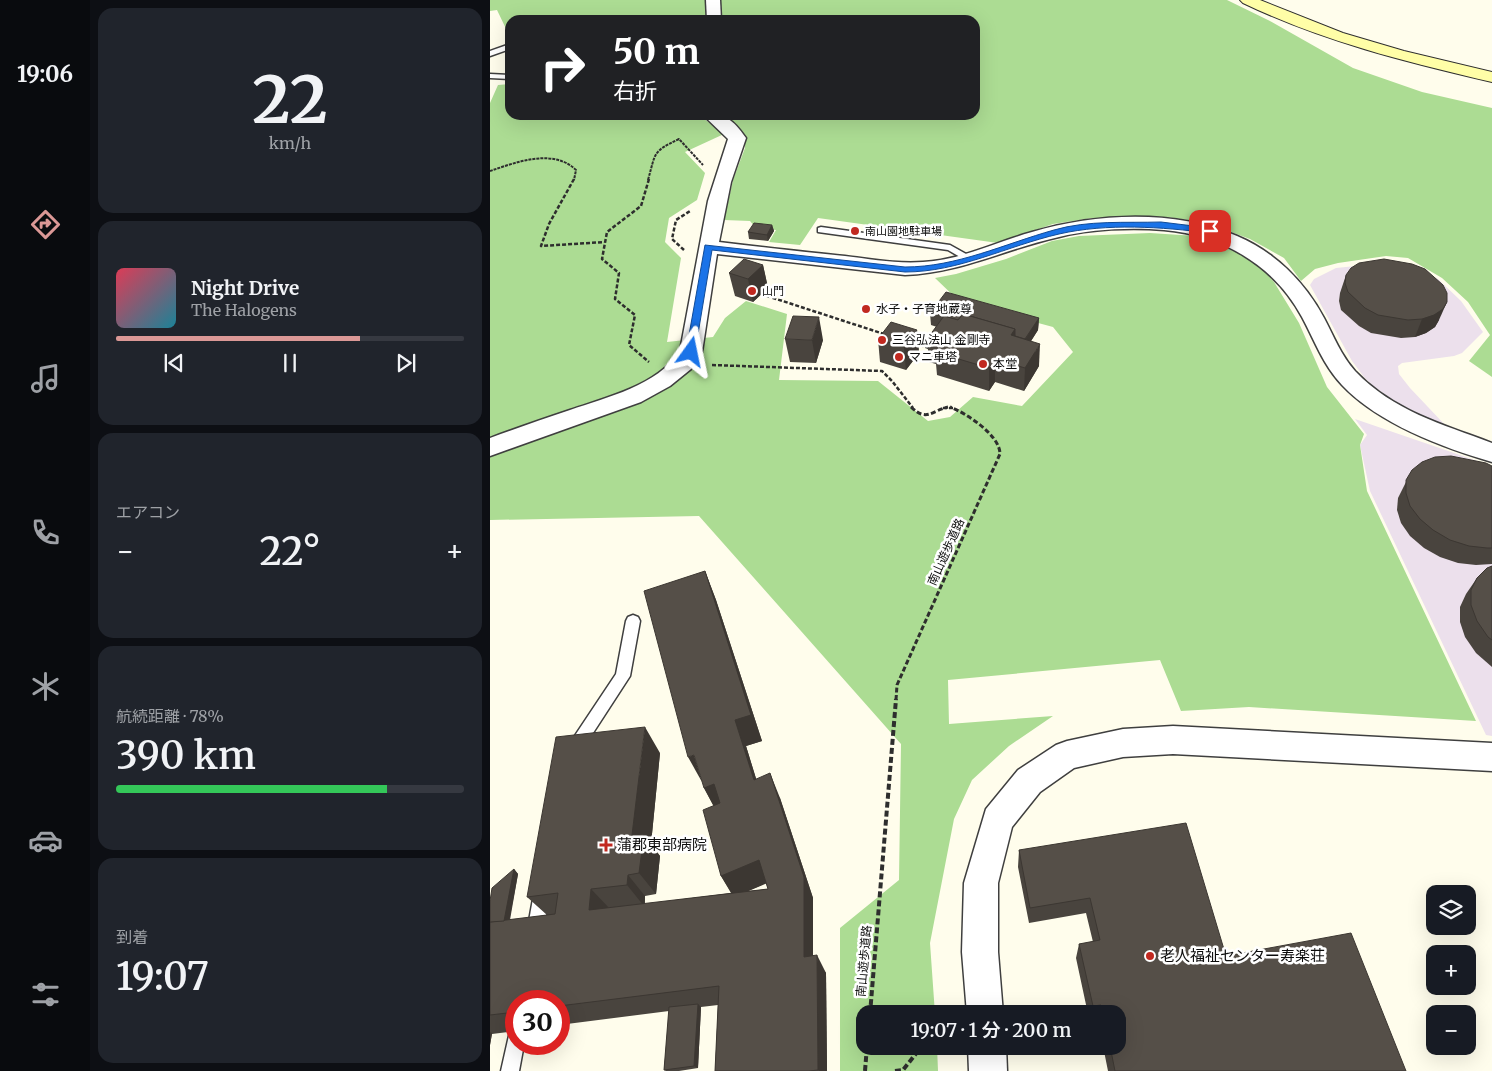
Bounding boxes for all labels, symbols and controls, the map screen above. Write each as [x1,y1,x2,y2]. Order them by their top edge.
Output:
text: 50 m [613,30,700,74]
icon: right [530,35,595,100]
text: 22 [252,59,328,141]
text: 19:06 [17,60,73,88]
text: 右折 [613,77,657,105]
text: km/h [269,133,311,153]
icon: directions [28,207,63,242]
pin [1189,210,1231,252]
icon: arrive [1196,217,1224,245]
place label: 南山園地駐車場 [865,224,942,238]
marker: 南山園地駐車場 [849,225,861,237]
text: Night Drive [191,276,299,300]
place label: 山門 [762,284,784,298]
marker: 山門 [746,285,758,297]
text: The Halogens [191,300,297,320]
place label: 水子・子育地蔵尊 [876,301,972,316]
marker: 水子・子育地蔵尊 [860,303,872,315]
position arrow [664,325,716,377]
place label: 三谷弘法山 金剛寺 [892,332,991,347]
marker: 三谷弘法山 金剛寺 [876,334,888,346]
icon: previous [160,349,188,377]
icon: pause [276,349,304,377]
icon: next [392,349,420,377]
place label: マニ車塔 [909,349,957,364]
marker: マニ車塔 [893,351,905,363]
place label: 本堂 [993,356,1017,371]
marker: 本堂 [977,358,989,370]
icon: music [28,361,63,396]
text: エアコン [116,502,180,522]
icon: phone [28,515,63,550]
street label: 南山遊歩道路 [924,516,967,588]
text: 22° [259,528,321,575]
text: − [116,533,135,569]
text: + [445,533,464,569]
icon: climate [28,669,63,704]
text: 航続距離 · 78% [116,706,224,726]
text: 390 km [116,732,256,779]
icon: car [28,823,63,858]
place label: 蒲郡東部病院 [617,835,707,854]
marker: 蒲郡東部病院 [599,838,613,852]
map controls [1426,885,1476,1055]
button: layers [1426,885,1476,935]
street label: 南山遊歩道路 [853,924,874,997]
text: 到着 [116,927,148,947]
button: + [1426,945,1476,995]
place label: 老人福祉センター寿楽荘 [1160,946,1325,965]
marker: 老人福祉センター寿楽荘 [1144,950,1156,962]
text: 19:07 [116,953,209,1000]
icon: filters [28,977,63,1012]
speed limit sign: 30 [505,990,570,1055]
button: − [1426,1005,1476,1055]
text: 19:07 · 1 分 · 200 m [911,1018,1072,1042]

